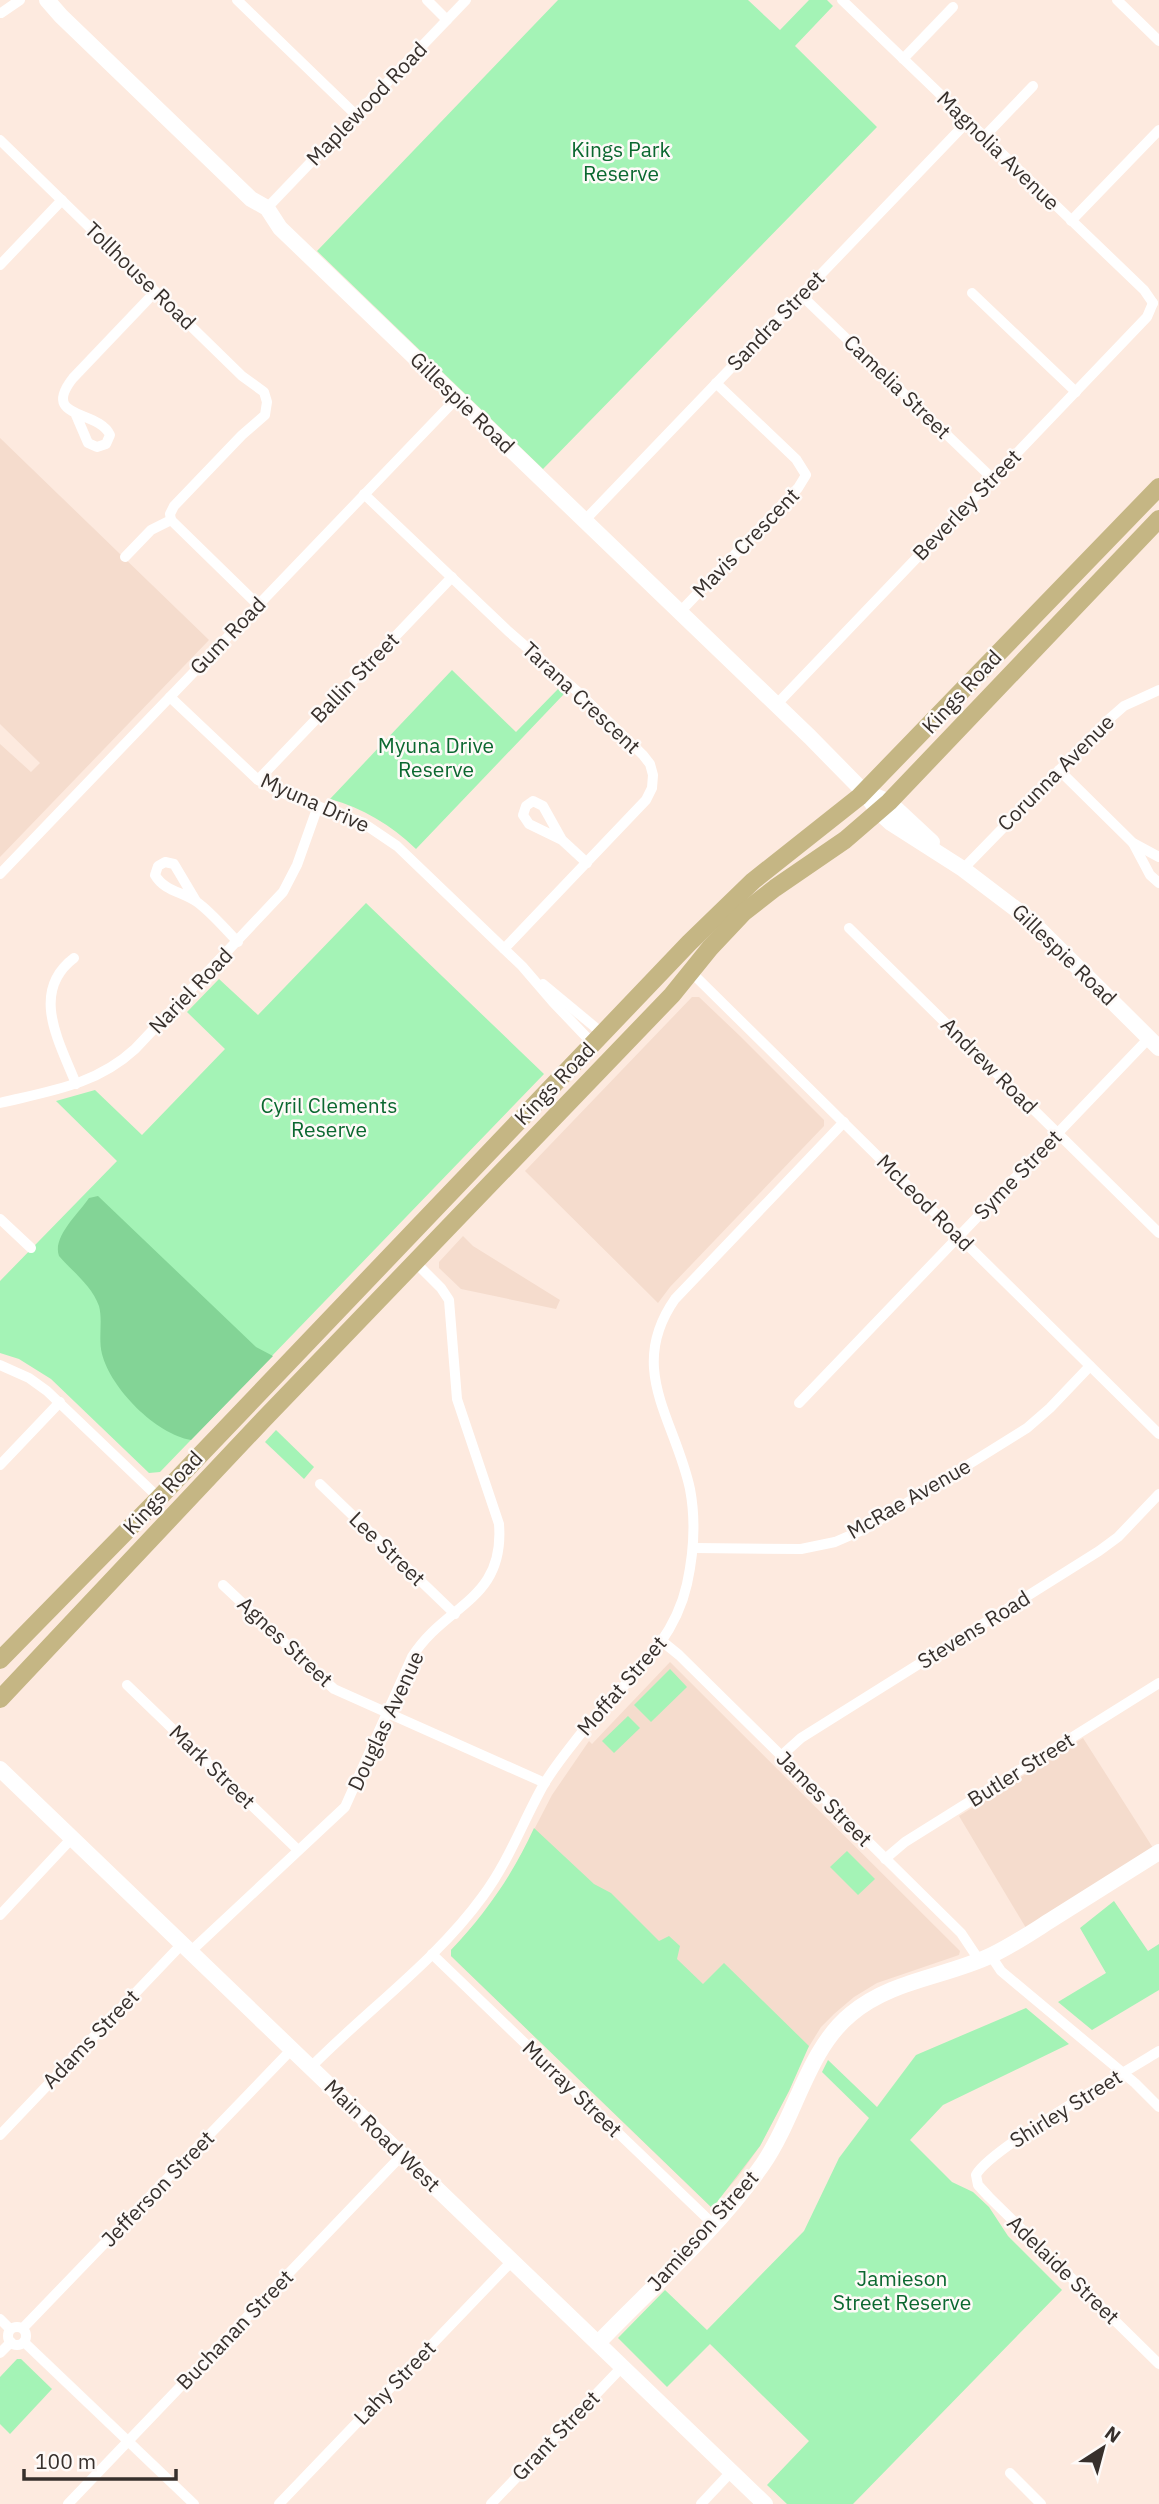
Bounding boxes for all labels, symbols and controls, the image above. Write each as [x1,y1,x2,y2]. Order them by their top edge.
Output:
street label: Maplewood Road [300,35,433,171]
street label: Magnolia Avenue [931,85,1066,216]
park label: Kings Park Reserve [571,135,671,187]
street label: Tollhouse Road [79,215,202,335]
street label: Sandra Street [720,264,830,376]
street label: Camelia Street [838,328,957,445]
street label: Gillespie Road [404,345,521,459]
street label: Beverley Street [906,443,1027,566]
street label: Mavis Crescent [686,481,805,603]
street label: Gum Road [183,590,271,680]
street label: Ballin Street [304,626,405,729]
street label: Tarana Crescent [516,635,647,759]
street label: Kings Road [915,643,1007,739]
street label: Corunna Avenue [991,708,1120,837]
park label: Myuna Drive Reserve [378,731,494,783]
street label: Myuna Drive [257,766,374,839]
street label: Gillespie Road [1006,897,1123,1011]
street label: Nariel Road [142,941,238,1039]
street label: Andrew Road [935,1011,1044,1120]
street label: Kings Road [508,1036,601,1131]
park label: Cyril Clements Reserve [261,1091,397,1143]
street label: Syme Street [967,1123,1067,1225]
street label: McLeod Road [871,1148,980,1257]
street label: Kings Road [116,1444,208,1540]
street label: McRae Avenue [841,1451,976,1545]
street label: Lee Street [343,1505,432,1592]
street label: Stevens Road [912,1583,1035,1675]
street label: Agnes Street [232,1590,339,1693]
street label: Moffat Street [570,1630,672,1741]
street label: Douglas Avenue [340,1646,430,1795]
street label: Mark Street [164,1718,262,1814]
street label: Butler Street [962,1725,1079,1813]
street label: James Street [771,1744,879,1852]
street label: Adams Street [36,1983,145,2094]
street label: Murray Street [517,2034,629,2143]
street label: Shirley Street [1004,2063,1127,2154]
street label: Main Road West [319,2073,447,2198]
street label: Jefferson Street [95,2124,220,2253]
street label: Jamieson Street [640,2164,764,2297]
street label: Adelaide Street [1002,2209,1126,2330]
street label: Buchanan Street [170,2263,299,2395]
park label: Jamieson Street Reserve [833,2264,971,2316]
street label: Lahy Street [347,2334,441,2430]
street label: Grant Street [505,2384,605,2486]
north arrow [1068,2413,1138,2483]
text: N [1100,2420,1126,2448]
scale bar [24,2438,177,2482]
text: 100 m [35,2447,96,2475]

